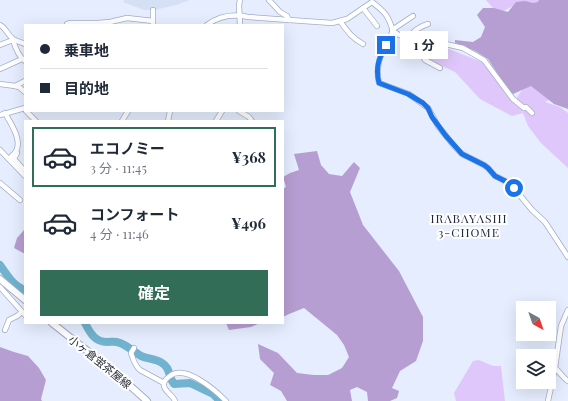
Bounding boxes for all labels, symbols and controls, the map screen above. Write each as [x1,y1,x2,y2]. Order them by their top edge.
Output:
callout: 1 分 [400,31,448,59]
route end [377,36,395,54]
text: 1 分 [413,36,435,53]
text: 乗車地 [64,40,109,60]
text: 目的地 [64,78,109,98]
text: エコノミー [90,138,165,158]
icon: car [42,139,78,175]
text: ¥368 [232,147,266,167]
text: 3 分 · 11:45 [90,159,147,176]
route start [505,179,523,197]
text: コンフォート [90,204,180,224]
icon: car [42,205,78,241]
district label: IRABAYASHI 3-CHOME [430,210,508,240]
text: ¥496 [231,213,266,233]
text: 4 分 · 11:46 [90,225,149,242]
button: 確定 [40,270,268,316]
north arrow [516,301,556,341]
map controls [516,301,556,389]
street label: 小ヶ倉蛍茶屋線 [66,332,135,392]
button: layers [516,349,556,389]

